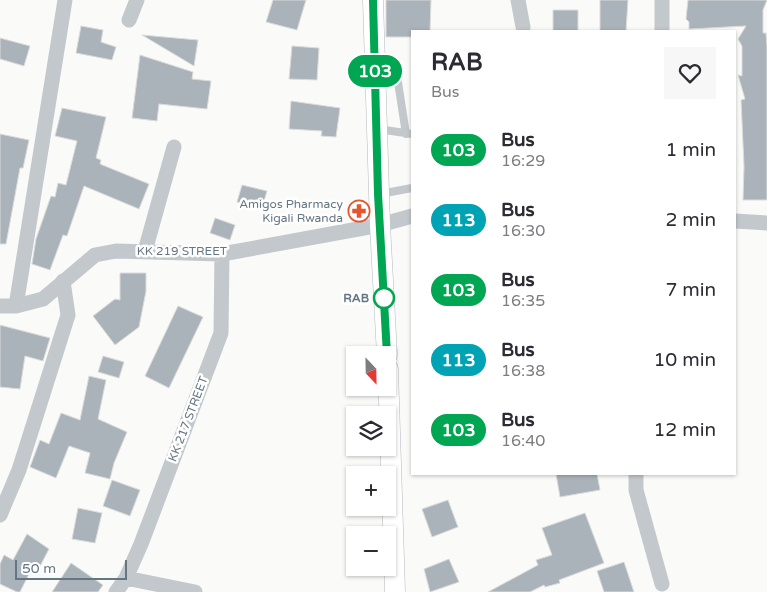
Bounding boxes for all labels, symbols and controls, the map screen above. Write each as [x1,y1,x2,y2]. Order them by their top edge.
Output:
button: heart [664,47,716,99]
text: RAB [431,48,483,77]
line badge: 103 [346,55,404,87]
text: 103 [358,60,392,82]
text: Bus [431,82,459,102]
text: Bus [501,129,535,151]
text: 103 [442,139,475,161]
text: 1 min [665,139,716,161]
text: 16:29 [501,151,545,171]
place label: Amigos Pharmacy Kigali Rwanda [239,197,344,225]
pharmacy icon: Amigos Pharmacy Kigali Rwanda [347,199,371,223]
text: Bus [501,199,535,221]
text: 113 [442,209,475,231]
text: 2 min [665,209,716,231]
text: 16:30 [501,221,545,241]
street label: KK 219 STREET [137,244,228,258]
text: Bus [501,269,535,291]
text: 103 [442,279,475,301]
text: 7 min [665,279,716,301]
marker: RAB [373,287,395,309]
place label: RAB [343,291,369,305]
text: 16:35 [501,291,545,311]
text: Bus [501,339,535,361]
north arrow [346,346,396,396]
map controls [346,346,396,576]
text: 113 [442,349,475,371]
text: 10 min [653,349,716,371]
text: 16:38 [501,361,545,381]
street label: KK 217 STREET [165,374,211,464]
button: layers [346,406,396,456]
text: Bus [501,409,535,431]
text: 103 [442,419,475,441]
text: 12 min [653,419,716,441]
text: 16:40 [501,431,545,451]
button: + [346,466,396,516]
button: − [346,526,396,576]
scale bar [15,557,128,580]
text: 50 m [22,560,56,577]

